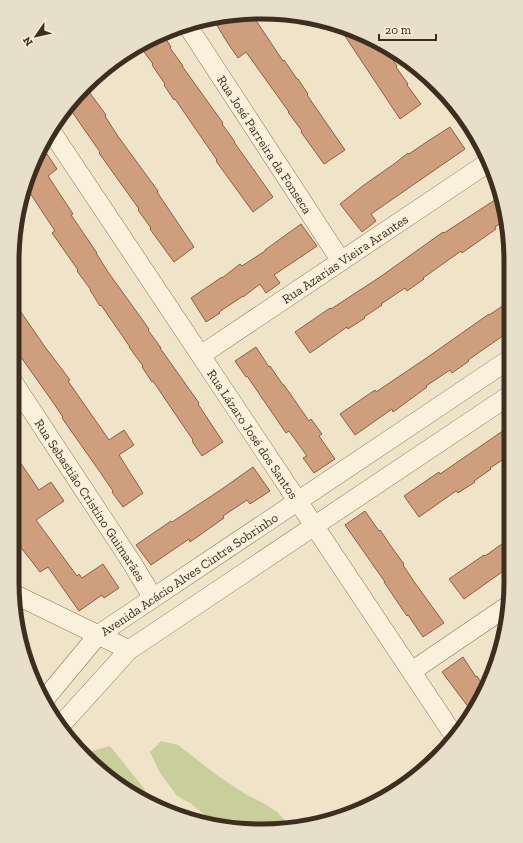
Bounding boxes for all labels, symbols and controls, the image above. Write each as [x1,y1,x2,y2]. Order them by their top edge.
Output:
north arrow [16,16,56,56]
scale bar [379,16,436,42]
text: 20 m [385,23,412,37]
text: N [20,34,36,48]
street label: Rua José Parreira da Fonseca [214,73,315,217]
street label: Rua Azarias Vieira Arantes [279,211,411,307]
street label: Rua Lázaro José dos Santos [204,367,301,502]
street label: Rua Sebastião Cristino Guimarães [31,416,148,584]
street label: Avenida Acácio Alves Cintra Sobrinho [98,510,281,639]

